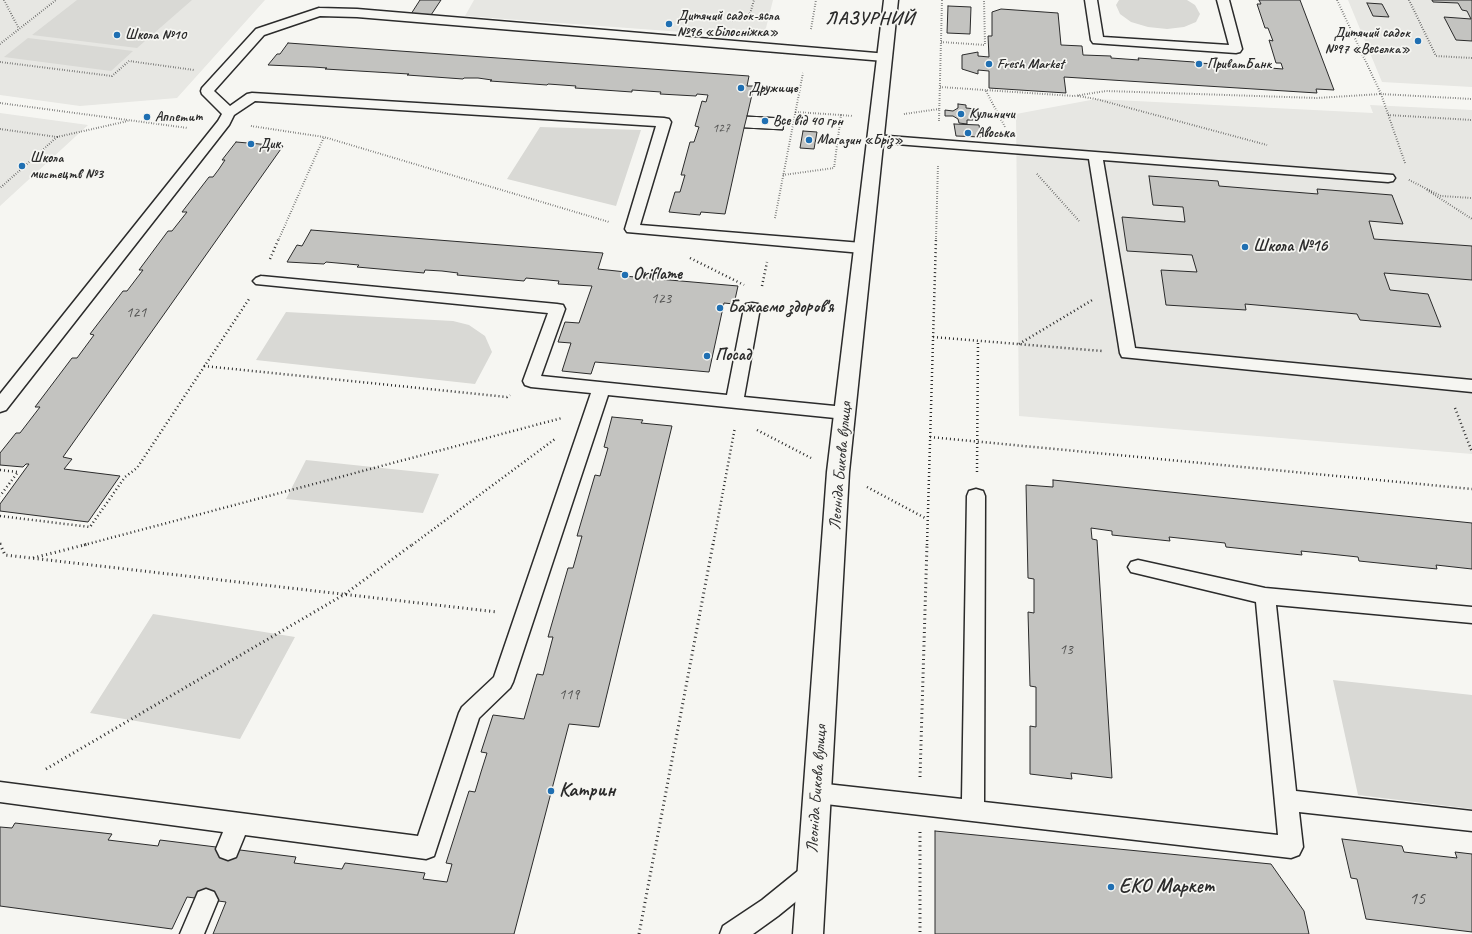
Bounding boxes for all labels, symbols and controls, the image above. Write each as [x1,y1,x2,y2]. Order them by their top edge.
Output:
place label: Дитячий садок-ясла №96 «Білосніжка» [677,8,779,40]
district label: ЛАЗУРНИЙ [824,8,916,30]
marker: Дитячий садок-ясла №96 «Білосніжка» [664,19,674,29]
place label: Дитячий садок №97 «Веселка» [1325,25,1410,58]
place label: Школа №10 [125,27,186,43]
marker: Школа №10 [112,30,122,40]
marker: Дитячий садок №97 «Веселка» [1413,36,1423,46]
place label: Fresh Market [997,56,1064,72]
place label: ПриватБанк [1207,56,1271,72]
marker: Fresh Market [984,59,994,69]
marker: ПриватБанк [1194,59,1204,69]
place label: Дружище [749,80,798,96]
marker: Дружище [736,83,746,93]
place label: Кулиничи [969,106,1015,122]
place label: Аппетит [155,109,202,125]
marker: Кулиничи [956,109,966,119]
marker: Аппетит [142,112,152,122]
place label: Все від 40 грн [773,113,843,129]
marker: Все від 40 грн [760,116,770,126]
house number: 127 [712,121,730,137]
place label: Авоська [976,125,1015,141]
marker: Авоська [963,128,973,138]
place label: Магазин «Бріз» [817,132,903,148]
marker: Магазин «Бріз» [804,135,814,145]
place label: Дик [259,136,280,152]
marker: Дик [246,139,256,149]
place label: Школа мистецтв №3 [30,150,103,182]
marker: Школа мистецтв №3 [17,161,27,171]
place label: Школа №16 [1253,237,1327,257]
marker: Школа №16 [1240,242,1250,252]
place label: Oriflame [633,265,682,285]
marker: Oriflame [620,270,630,280]
house number: 123 [651,290,671,308]
place label: Бажаємо здоров'я [728,298,834,318]
marker: Бажаємо здоров'я [715,303,725,313]
house number: 121 [126,304,146,322]
place label: Посад [715,346,751,366]
marker: Посад [702,351,712,361]
street label: Леоніда Бикова вулиця [825,401,857,531]
house number: 13 [1059,641,1073,659]
house number: 119 [559,686,579,704]
street label: Леоніда Бикова вулиця [802,724,832,854]
place label: Катрин [559,779,615,803]
marker: Катрин [546,786,556,796]
place label: ЕКО Маркет [1119,875,1215,899]
marker: ЕКО Маркет [1106,882,1116,892]
house number: 15 [1409,888,1425,910]

